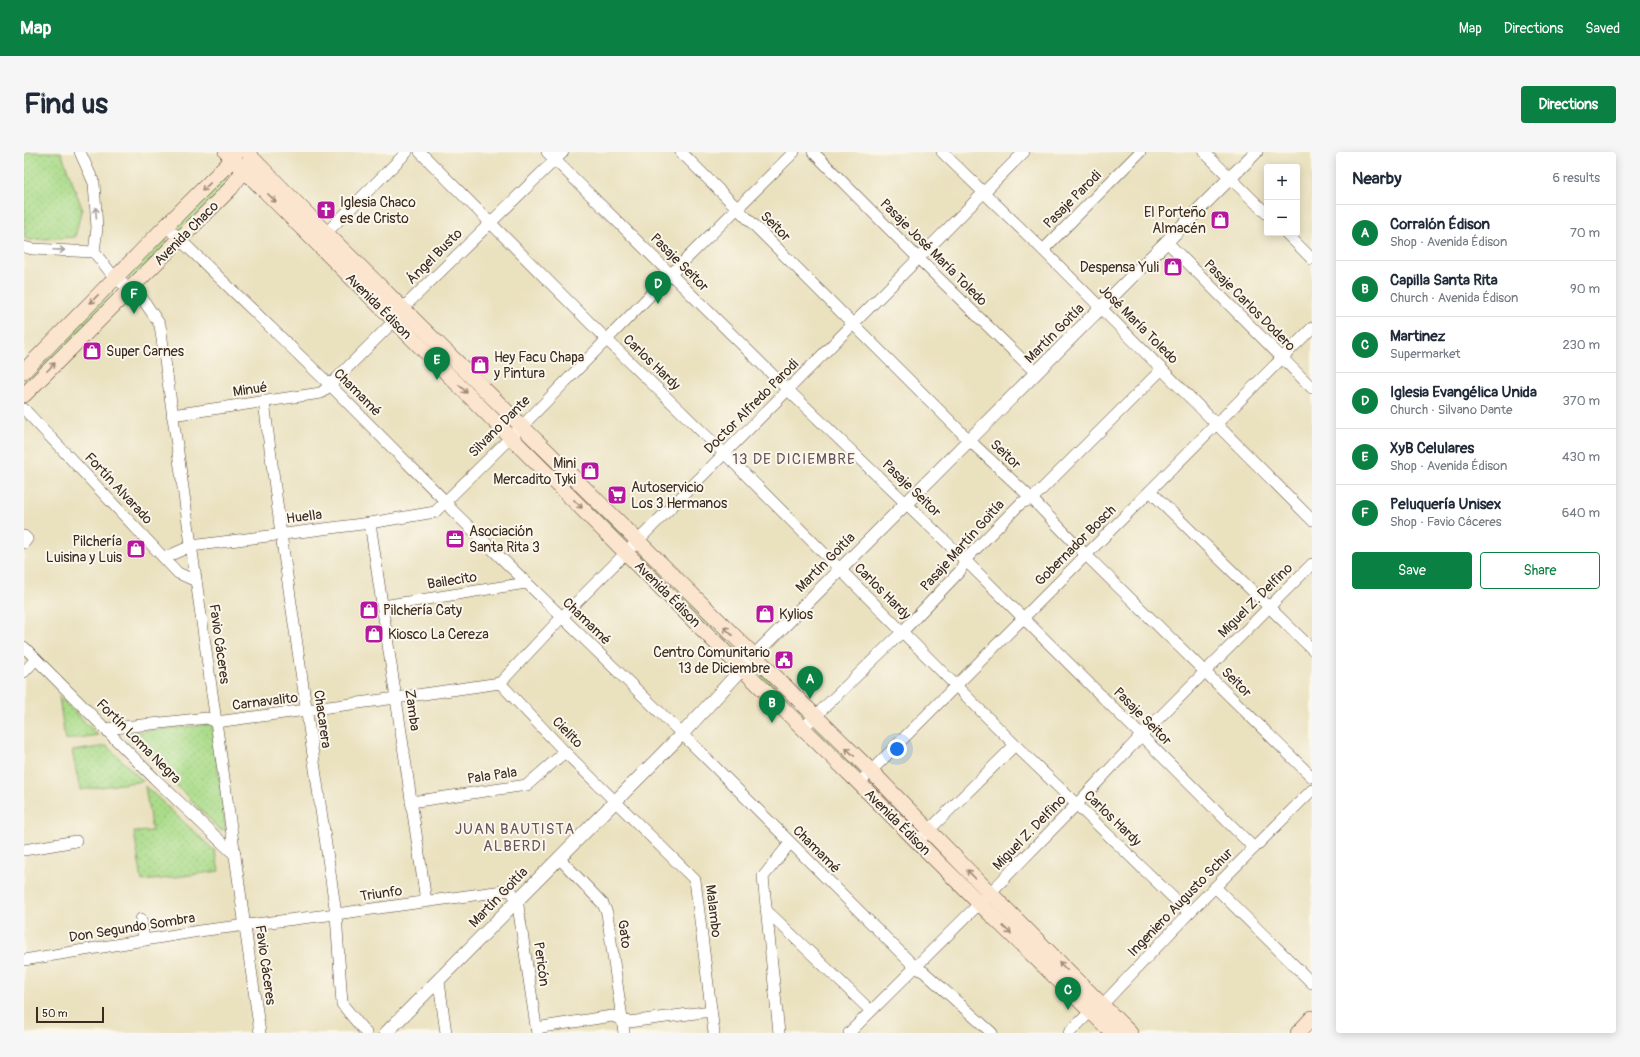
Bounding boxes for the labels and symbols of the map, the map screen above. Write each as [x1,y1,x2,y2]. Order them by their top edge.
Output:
street label: Pasaje Parodi [1040,167,1105,232]
one-way arrow [201,182,211,192]
one-way arrow [267,193,277,203]
place label: Iglesia Chaco es de Cristo [340,194,416,227]
street label: Pasaje José María Toledo [877,195,991,310]
street label: Avenida Chaco [151,197,223,269]
church icon: Iglesia Chaco es de Cristo [315,199,337,221]
place label: El Porteño Almacén [1144,204,1206,237]
one-way arrow [92,207,99,220]
street label: Seitor [757,208,794,245]
shop icon: El Porteño Almacén [1209,209,1231,231]
street label: Ángel Busto [402,224,466,288]
street label: Pasaje Seitor [647,230,712,295]
one-way arrow [52,247,65,254]
shop icon: Despensa Yuli [1162,256,1184,278]
street label: Pasaje Carlos Dodero [1200,256,1299,355]
place label: Despensa Yuli [1080,259,1160,276]
street label: Avenida Édison [342,269,416,343]
pin: D [645,271,671,304]
pin: F [121,281,147,314]
street label: José María Toledo [1096,281,1182,368]
one-way arrow [89,294,99,304]
street label: Martín Goitía [1021,300,1088,367]
street label: Carlos Hardy [619,331,684,394]
shop icon: Super Carnes [81,340,103,362]
place label: Super Carnes [106,343,185,360]
pin: E [424,347,450,380]
place label: Hey Facu Chapa y Pintura [493,349,584,382]
shop icon: Hey Facu Chapa y Pintura [469,354,491,376]
street label: Doctor Alfredo Parodi [701,355,803,457]
one-way arrow [46,362,56,372]
street label: Chamamé [330,365,385,420]
street label: Minué [232,379,269,400]
one-way arrow [458,384,468,394]
street label: Silvano Dante [465,392,534,461]
street label: Seitor [987,436,1025,473]
street label: Fortín Alvarado [81,449,156,528]
district label: 13 DE DICIEMBRE [732,450,856,469]
place label: Mini Mercadito Tyki [493,455,577,488]
street label: Pasaje Seitor [879,456,945,521]
shop icon: Mini Mercadito Tyki [579,460,601,482]
place label: Autoservicio Los 3 Hermanos [631,479,728,512]
supermarket icon: Autoservicio Los 3 Hermanos [606,484,628,506]
street label: Pasaje Martín Goitía [917,496,1008,595]
one-way arrow [573,499,583,509]
street label: Gobernador Bosch [1031,501,1119,589]
street label: Huella [285,506,323,527]
place label: Asociación Santa Rita 3 [469,523,540,556]
office icon: Asociación Santa Rita 3 [444,528,466,550]
street label: Martín Goitía [792,529,859,596]
place label: Pilchería Luisina y Luis [46,533,123,566]
shop icon: Pilchería Luisina y Luis [125,538,147,560]
street label: Avenida Édison [631,557,705,631]
street label: Carlos Hardy [851,559,915,623]
street label: Miguel Z. Delfino [1215,559,1297,641]
street label: Bailecito [426,568,479,593]
street label: Chamamé [559,594,614,649]
shop icon: Pilchería Caty [358,599,380,621]
place label: Pilchería Caty [383,602,462,619]
street label: Favio Cáceres [205,603,234,686]
shop icon: Kylios [754,603,776,625]
place label: Kylios [779,606,814,623]
shop icon: Kiosco La Cereza [363,623,385,645]
place label: Kiosco La Cereza [388,626,489,643]
one-way arrow [723,626,732,636]
place label: Centro Comunitario 13 de Diciembre [653,644,770,677]
public building icon: Centro Comunitario 13 de Diciembre [773,649,795,671]
street label: Seitor [1218,664,1255,701]
pin: A [797,666,823,699]
street label: Pasaje Seitor [1110,684,1175,749]
street label: Zamba [401,688,424,732]
street label: Carnavalito [231,689,300,714]
street label: Chacarera [310,689,335,749]
pin: B [759,690,785,723]
street label: Fortín Loma Negra [93,696,184,787]
street label: Cielito [549,713,587,752]
your location [887,739,907,759]
one-way arrow [845,747,855,756]
street label: Pala Pala [466,764,518,787]
street label: Avenida Édison [861,785,935,859]
street label: Carlos Hardy [1080,787,1145,850]
street label: Miguel Z. Delfino [989,791,1070,874]
district label: JUAN BAUTISTA ALBERDI [455,820,575,856]
street label: Chamamé [789,822,844,877]
street label: Ingeniero Augusto Schur [1124,845,1237,960]
street label: Martín Goitía [465,864,531,931]
one-way arrow [966,869,976,879]
street label: Triunfo [359,882,404,905]
street label: Malambo [702,884,725,939]
street label: Don Segundo Sombra [68,909,196,946]
street label: Gato [614,919,635,950]
street label: Favio Cáceres [251,924,280,1007]
one-way arrow [1002,925,1012,935]
street label: Pericón [530,941,553,988]
one-way arrow [1058,961,1068,971]
pin: C [1055,977,1081,1010]
scale bar [36,1005,104,1024]

